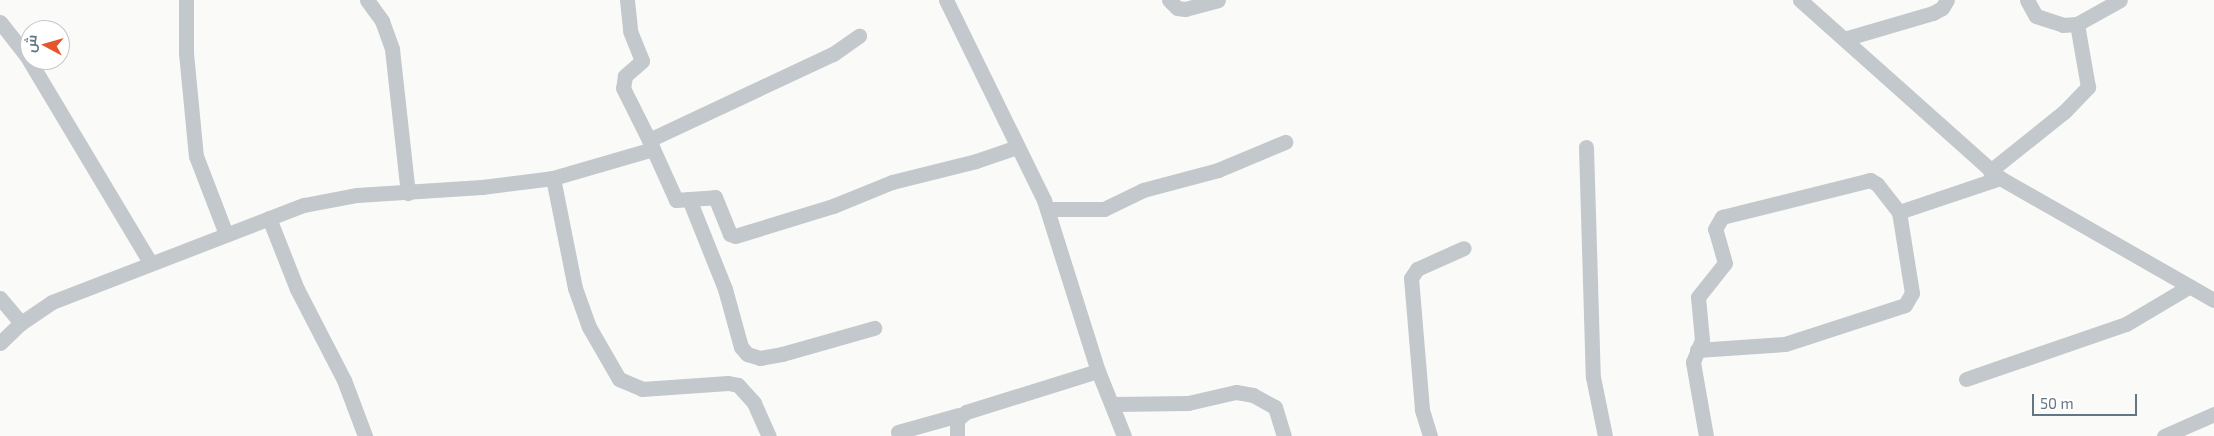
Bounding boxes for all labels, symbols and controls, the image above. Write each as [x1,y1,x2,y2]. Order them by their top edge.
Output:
north arrow [20,20,70,70]
text: ش [21,34,40,53]
scale bar [2034,384,2139,416]
text: 50 m [2040,394,2074,412]

